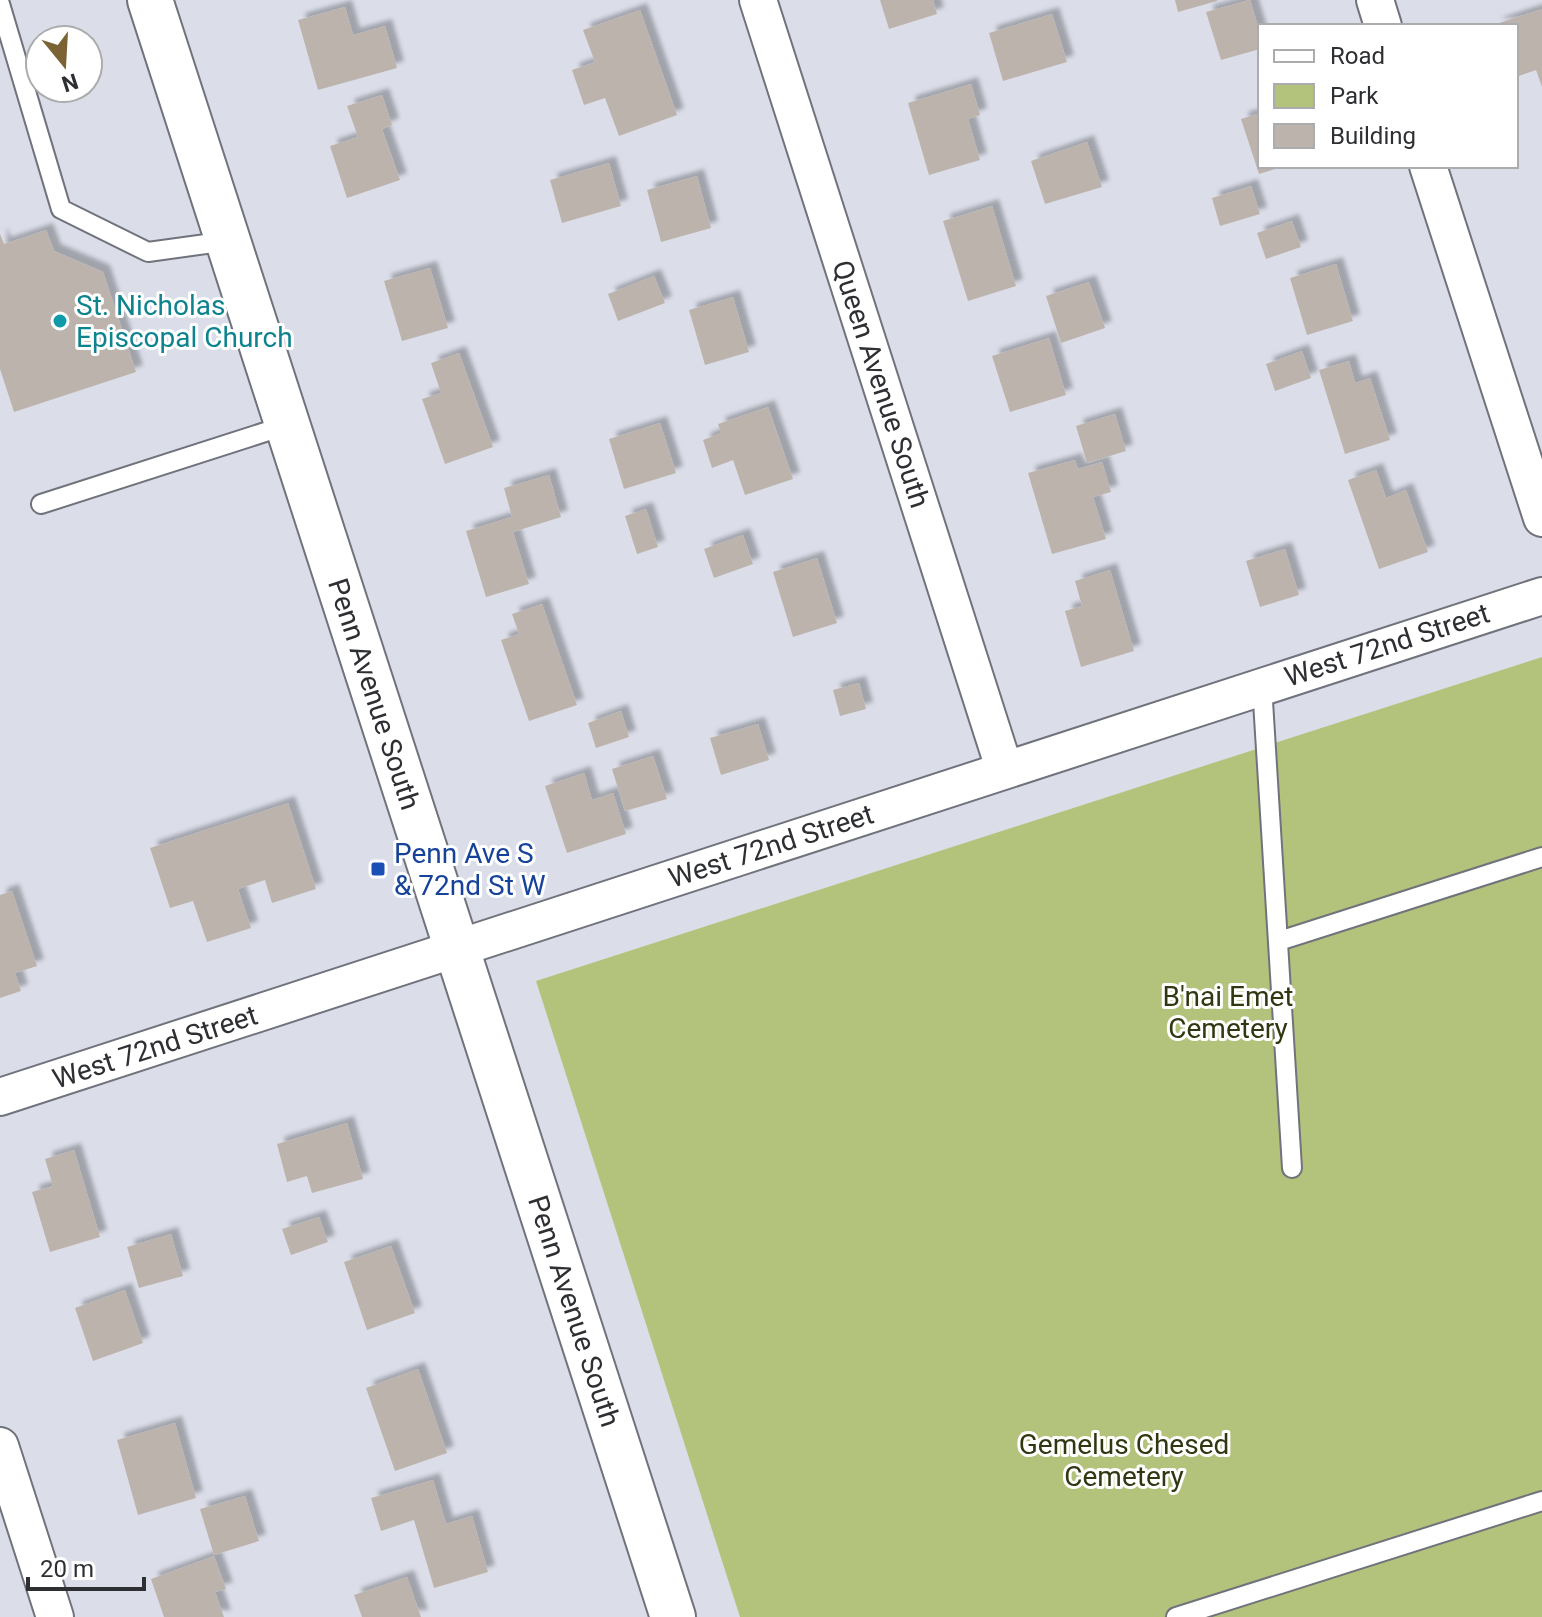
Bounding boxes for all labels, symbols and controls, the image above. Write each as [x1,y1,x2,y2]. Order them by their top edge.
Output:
north arrow [24,24,104,104]
legend [1258,24,1518,168]
text: Road [1330,42,1385,70]
text: N [59,68,81,97]
text: Park [1330,82,1379,110]
text: Building [1330,122,1416,150]
street label: Queen Avenue South [825,256,937,512]
place label: St. Nicholas Episcopal Church [76,289,293,354]
marker: St. Nicholas Episcopal Church [51,312,69,330]
street label: Penn Avenue South [321,574,427,814]
street label: West 72nd Street [1280,596,1494,694]
street label: West 72nd Street [664,797,878,895]
place label: Penn Ave S & 72nd St W [394,837,546,902]
marker: Penn Ave S & 72nd St W [369,860,387,878]
park label: B'nai Emet Cemetery [1163,980,1294,1045]
street label: West 72nd Street [48,998,262,1096]
street label: Penn Avenue South [521,1191,627,1431]
park label: Gemelus Chesed Cemetery [1019,1428,1229,1493]
scale bar [28,1541,144,1591]
text: 20 m [40,1555,94,1583]

